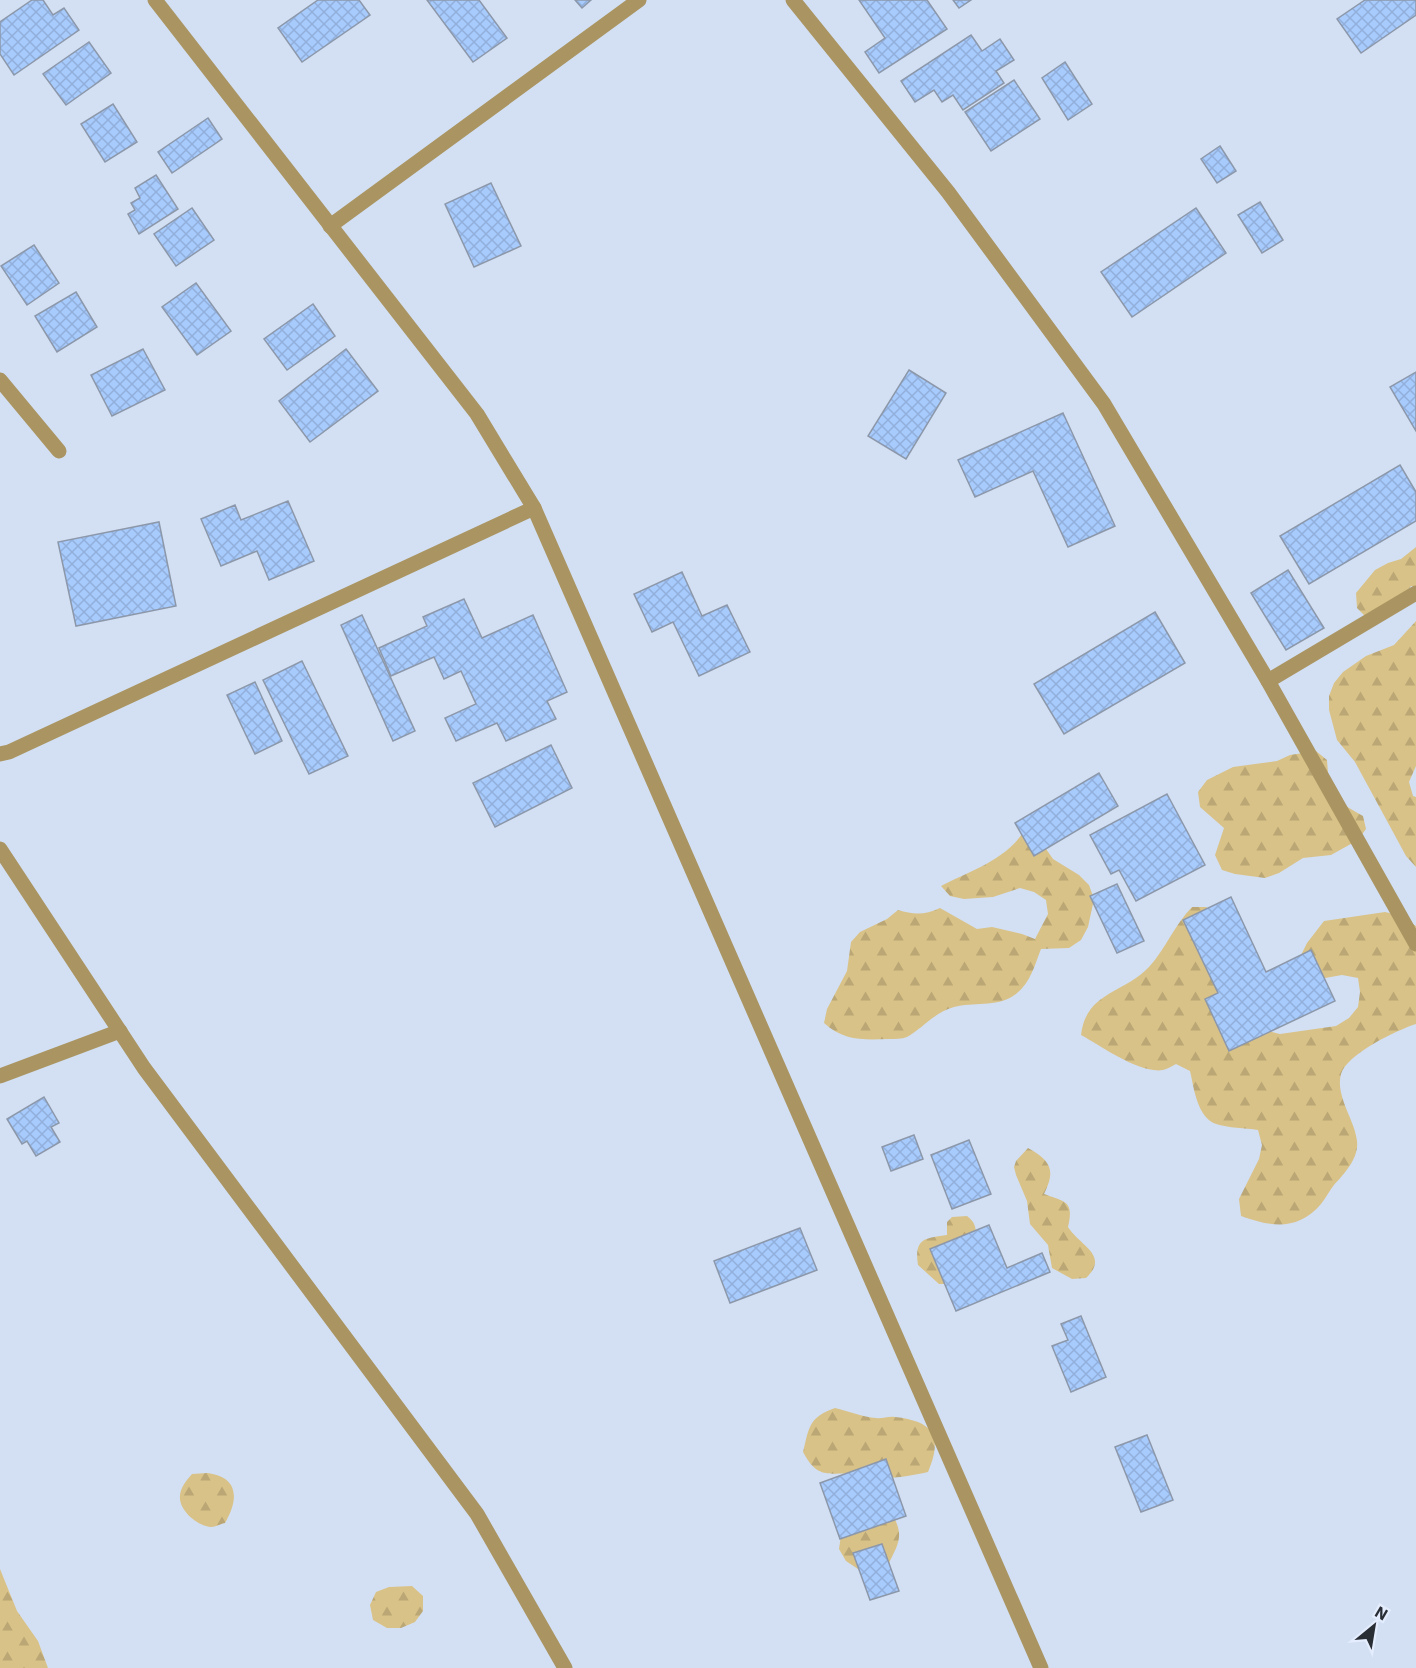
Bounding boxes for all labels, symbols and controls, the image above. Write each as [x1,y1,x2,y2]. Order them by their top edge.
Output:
north arrow [1344,1596,1404,1656]
text: N [1371,1601,1392,1625]

